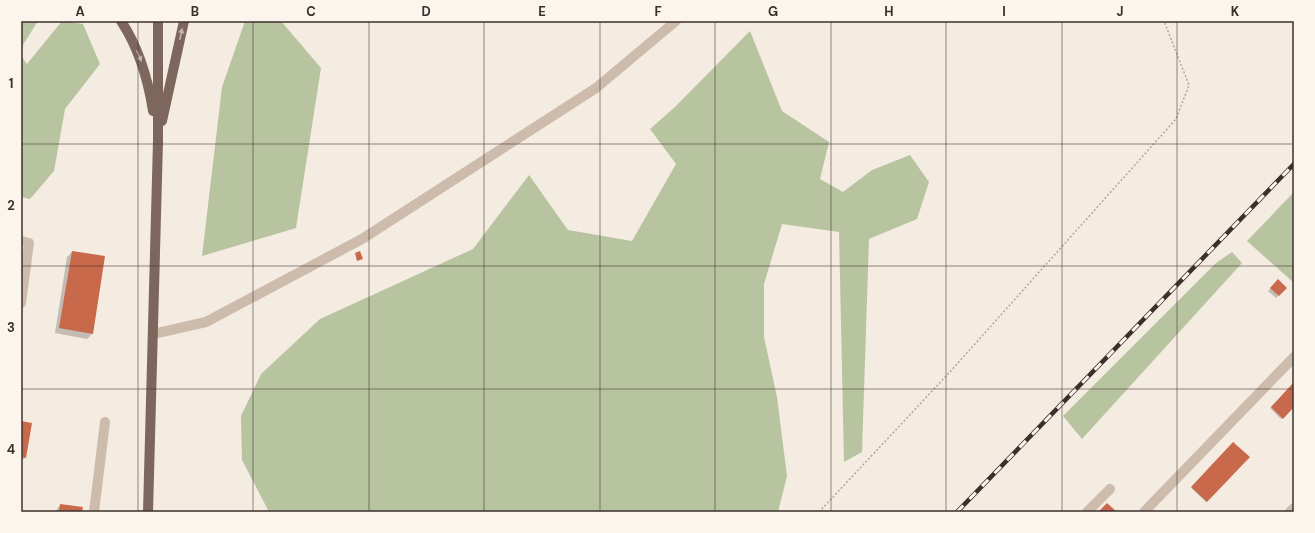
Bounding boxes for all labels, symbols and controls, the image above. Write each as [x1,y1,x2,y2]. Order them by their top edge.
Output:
text: A [75,3,85,20]
text: B [191,3,199,20]
text: C [306,3,316,20]
text: D [421,3,431,20]
text: E [538,3,546,20]
text: F [654,3,662,20]
text: G [768,3,778,20]
text: H [884,3,894,20]
text: I [1002,3,1006,20]
text: J [1116,3,1124,20]
text: K [1231,3,1240,20]
one-way arrow [179,28,185,40]
one-way arrow [136,50,142,61]
text: 1 [9,75,13,92]
text: 2 [7,197,15,214]
text: 3 [7,319,15,336]
text: 4 [7,441,15,458]

